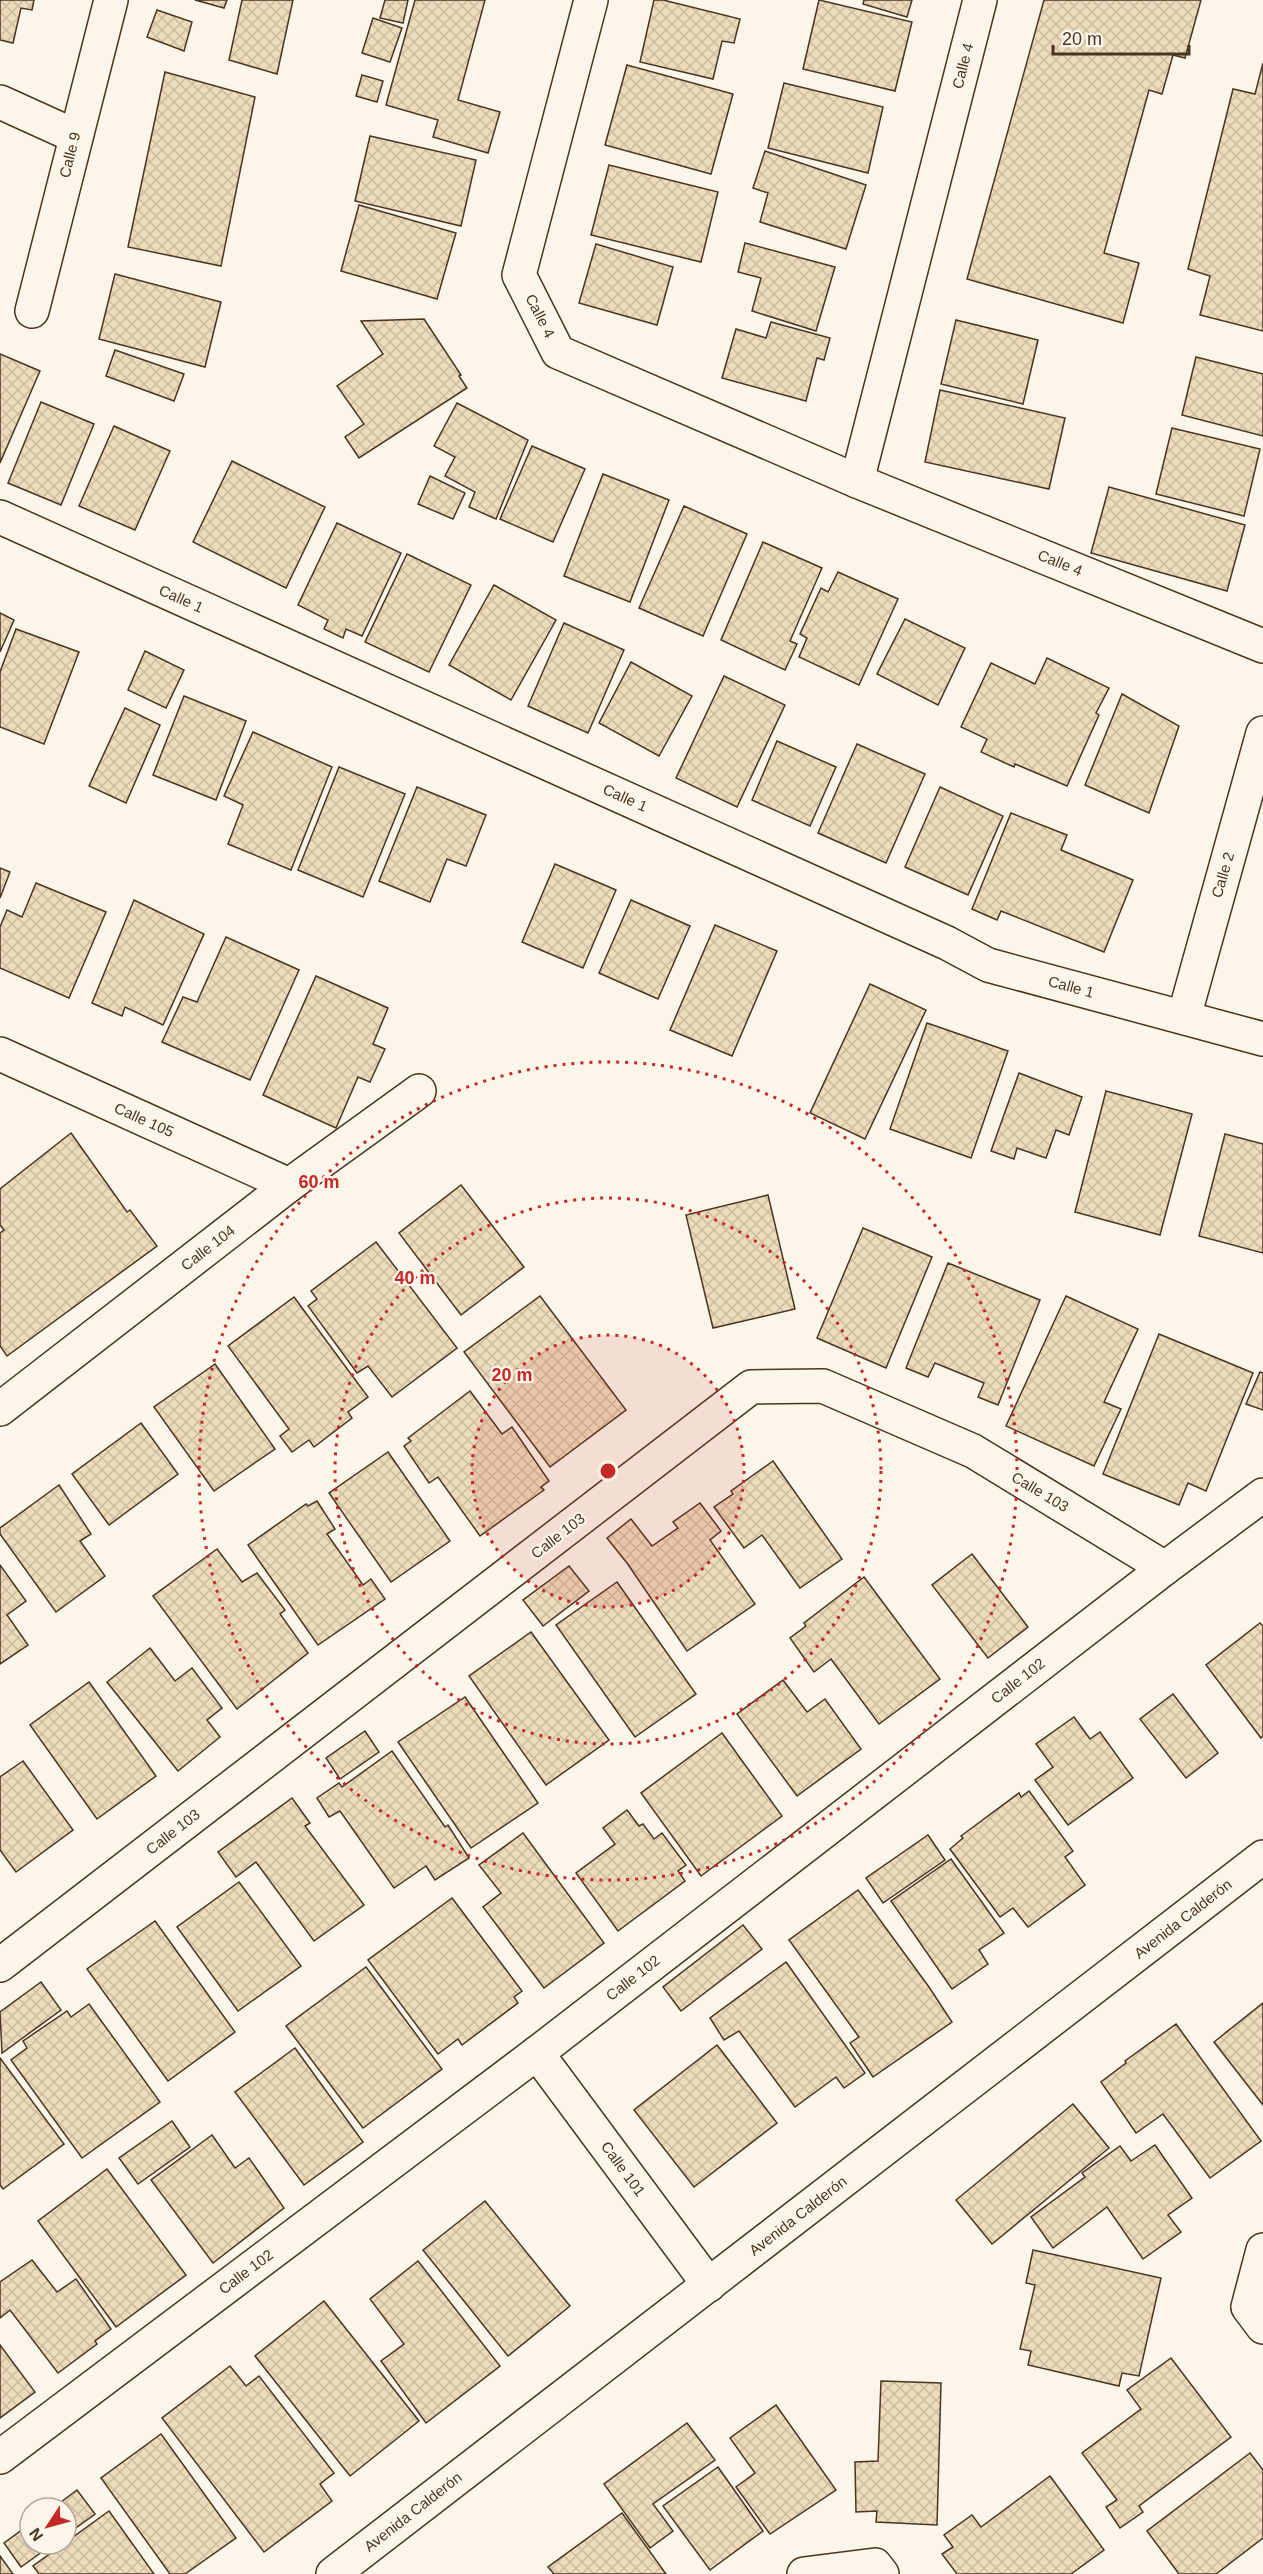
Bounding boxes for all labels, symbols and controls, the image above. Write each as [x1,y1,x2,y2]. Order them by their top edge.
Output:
scale bar [1053,18,1190,56]
text: 20 m [1062,29,1102,49]
street label: Calle 4 [949,41,976,91]
street label: Calle 9 [56,130,83,180]
street label: Calle 4 [522,291,559,340]
street label: Calle 4 [1035,546,1085,579]
street label: Calle 1 [156,581,206,616]
street label: Calle 1 [600,780,650,815]
street label: Calle 2 [1208,850,1237,900]
street label: Calle 1 [1046,972,1096,1001]
street label: Calle 105 [112,1099,177,1140]
text: 60 m [298,1172,340,1192]
street label: Calle 104 [177,1221,238,1274]
text: 40 m [394,1268,436,1288]
text: 20 m [491,1365,533,1385]
centre of rings [598,1461,618,1481]
street label: Calle 103 [1009,1468,1072,1515]
street label: Calle 103 [527,1509,588,1562]
street label: Calle 102 [987,1654,1048,1707]
street label: Calle 103 [142,1805,203,1858]
street label: Avenida Calderón [1131,1875,1235,1962]
street label: Calle 102 [602,1951,663,2004]
street label: Calle 101 [598,2138,649,2199]
street label: Avenida Calderón [746,2172,850,2259]
street label: Calle 102 [215,2246,276,2297]
street label: Avenida Calderón [361,2468,465,2555]
north arrow [18,2496,78,2556]
text: N [26,2525,47,2544]

